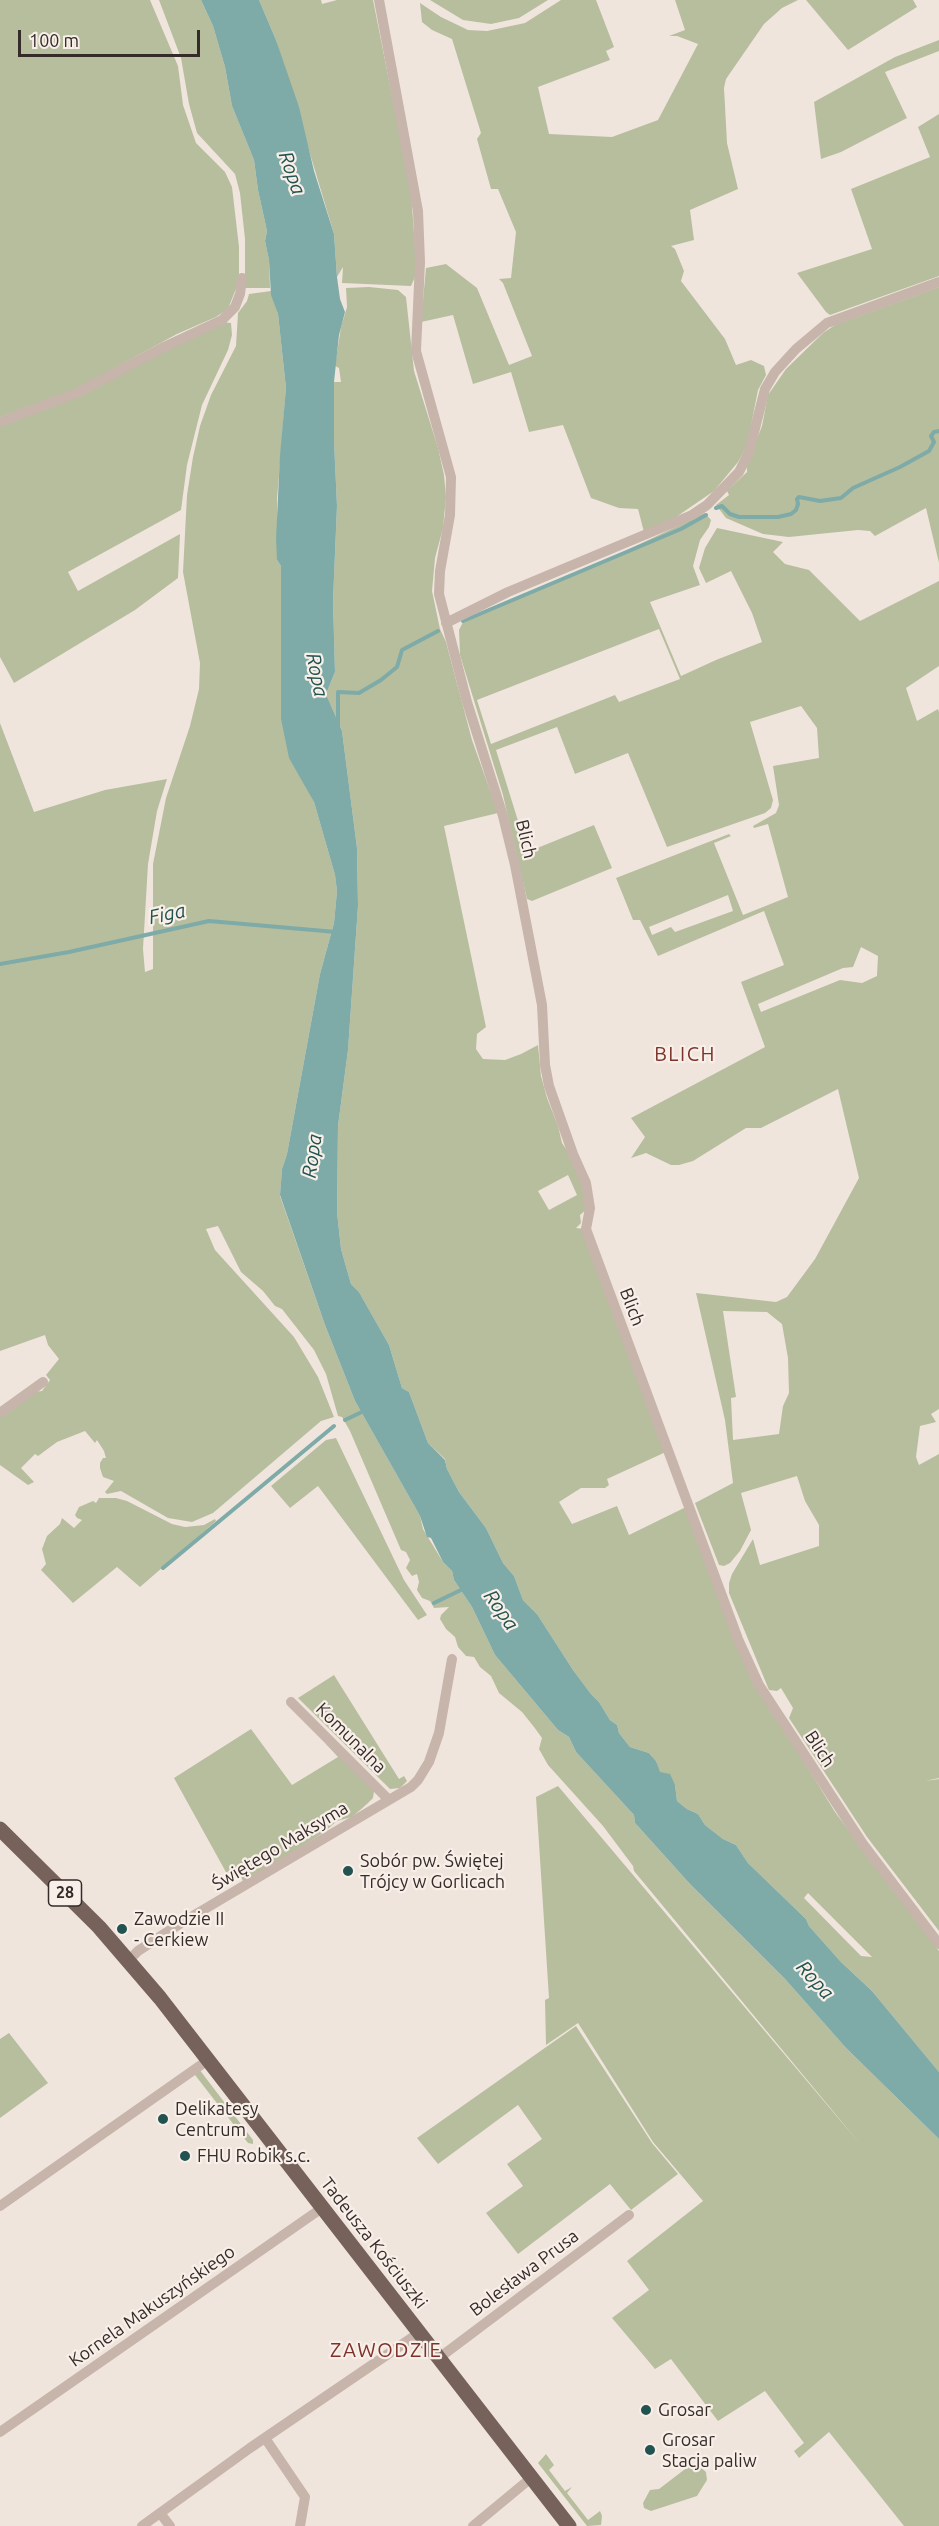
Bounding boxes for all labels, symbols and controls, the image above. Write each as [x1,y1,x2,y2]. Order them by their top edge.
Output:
scale bar [21,18,202,56]
text: 100 m [29,30,79,50]
water label: Ropa [273,148,311,198]
water label: Ropa [301,651,333,699]
street label: Blich [511,817,541,861]
water label: Figa [146,898,188,930]
district label: BLICH [654,1042,716,1066]
water label: Ropa [297,1132,327,1180]
street label: Blich [615,1285,649,1329]
water label: Ropa [478,1585,524,1635]
street label: Komunalna [311,1698,391,1778]
street label: Blich [800,1727,840,1771]
street label: Świętego Maksyma [208,1797,352,1895]
place label: Sobór pw. Świętej Trójcy w Gorlicach [360,1850,505,1892]
marker: Sobór pw. Świętej Trójcy w Gorlicach [341,1864,355,1878]
road number: 28 [48,1880,82,1906]
place label: Zawodzie II - Cerkiew [134,1908,224,1950]
marker: Zawodzie II - Cerkiew [115,1922,129,1936]
water label: Ropa [791,1956,839,2004]
place label: Delikatesy Centrum [175,2098,259,2140]
marker: Delikatesy Centrum [156,2112,170,2126]
place label: FHU Robik s.c. [197,2145,310,2167]
marker: FHU Robik s.c. [178,2149,192,2163]
street label: Tadeusza Kościuszki [316,2173,432,2313]
street label: Bolesława Prusa [465,2225,583,2321]
street label: Kornela Makuszyńskiego [65,2240,239,2372]
district label: ZAWODZIE [330,2338,442,2362]
place label: Grosar [658,2399,711,2421]
marker: Grosar [639,2403,653,2417]
place label: Grosar Stacja paliw [662,2429,757,2472]
marker: Grosar Stacja paliw [643,2443,657,2457]

